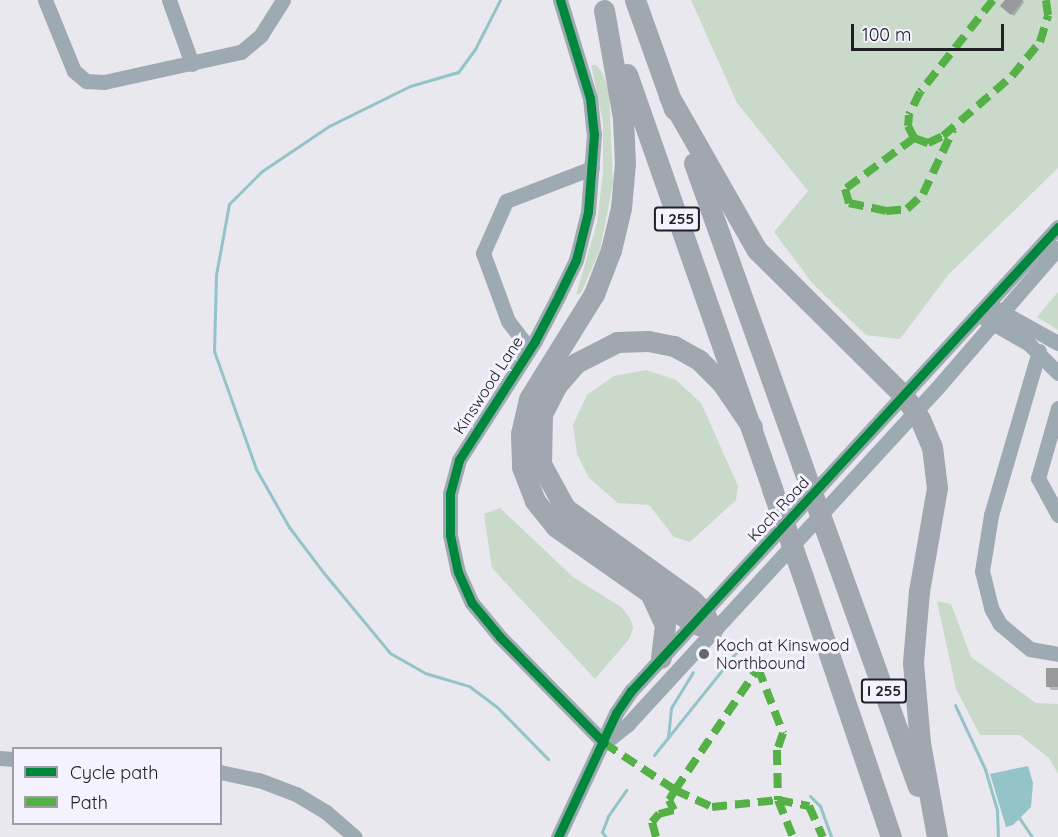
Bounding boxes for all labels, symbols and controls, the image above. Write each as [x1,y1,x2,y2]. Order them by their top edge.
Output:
scale bar [854,12,1007,50]
text: 100 m [862,23,911,46]
road number: I 255 [653,207,701,231]
street label: Kinswood Lane [449,332,527,438]
street label: Koch Road [743,473,813,545]
place label: Koch at Kinswood Northbound [716,635,849,673]
marker: Koch at Kinswood Northbound [697,647,711,661]
road number: I 255 [860,679,908,703]
legend [12,747,222,825]
text: Cycle path [70,761,158,784]
text: Path [70,791,108,814]

